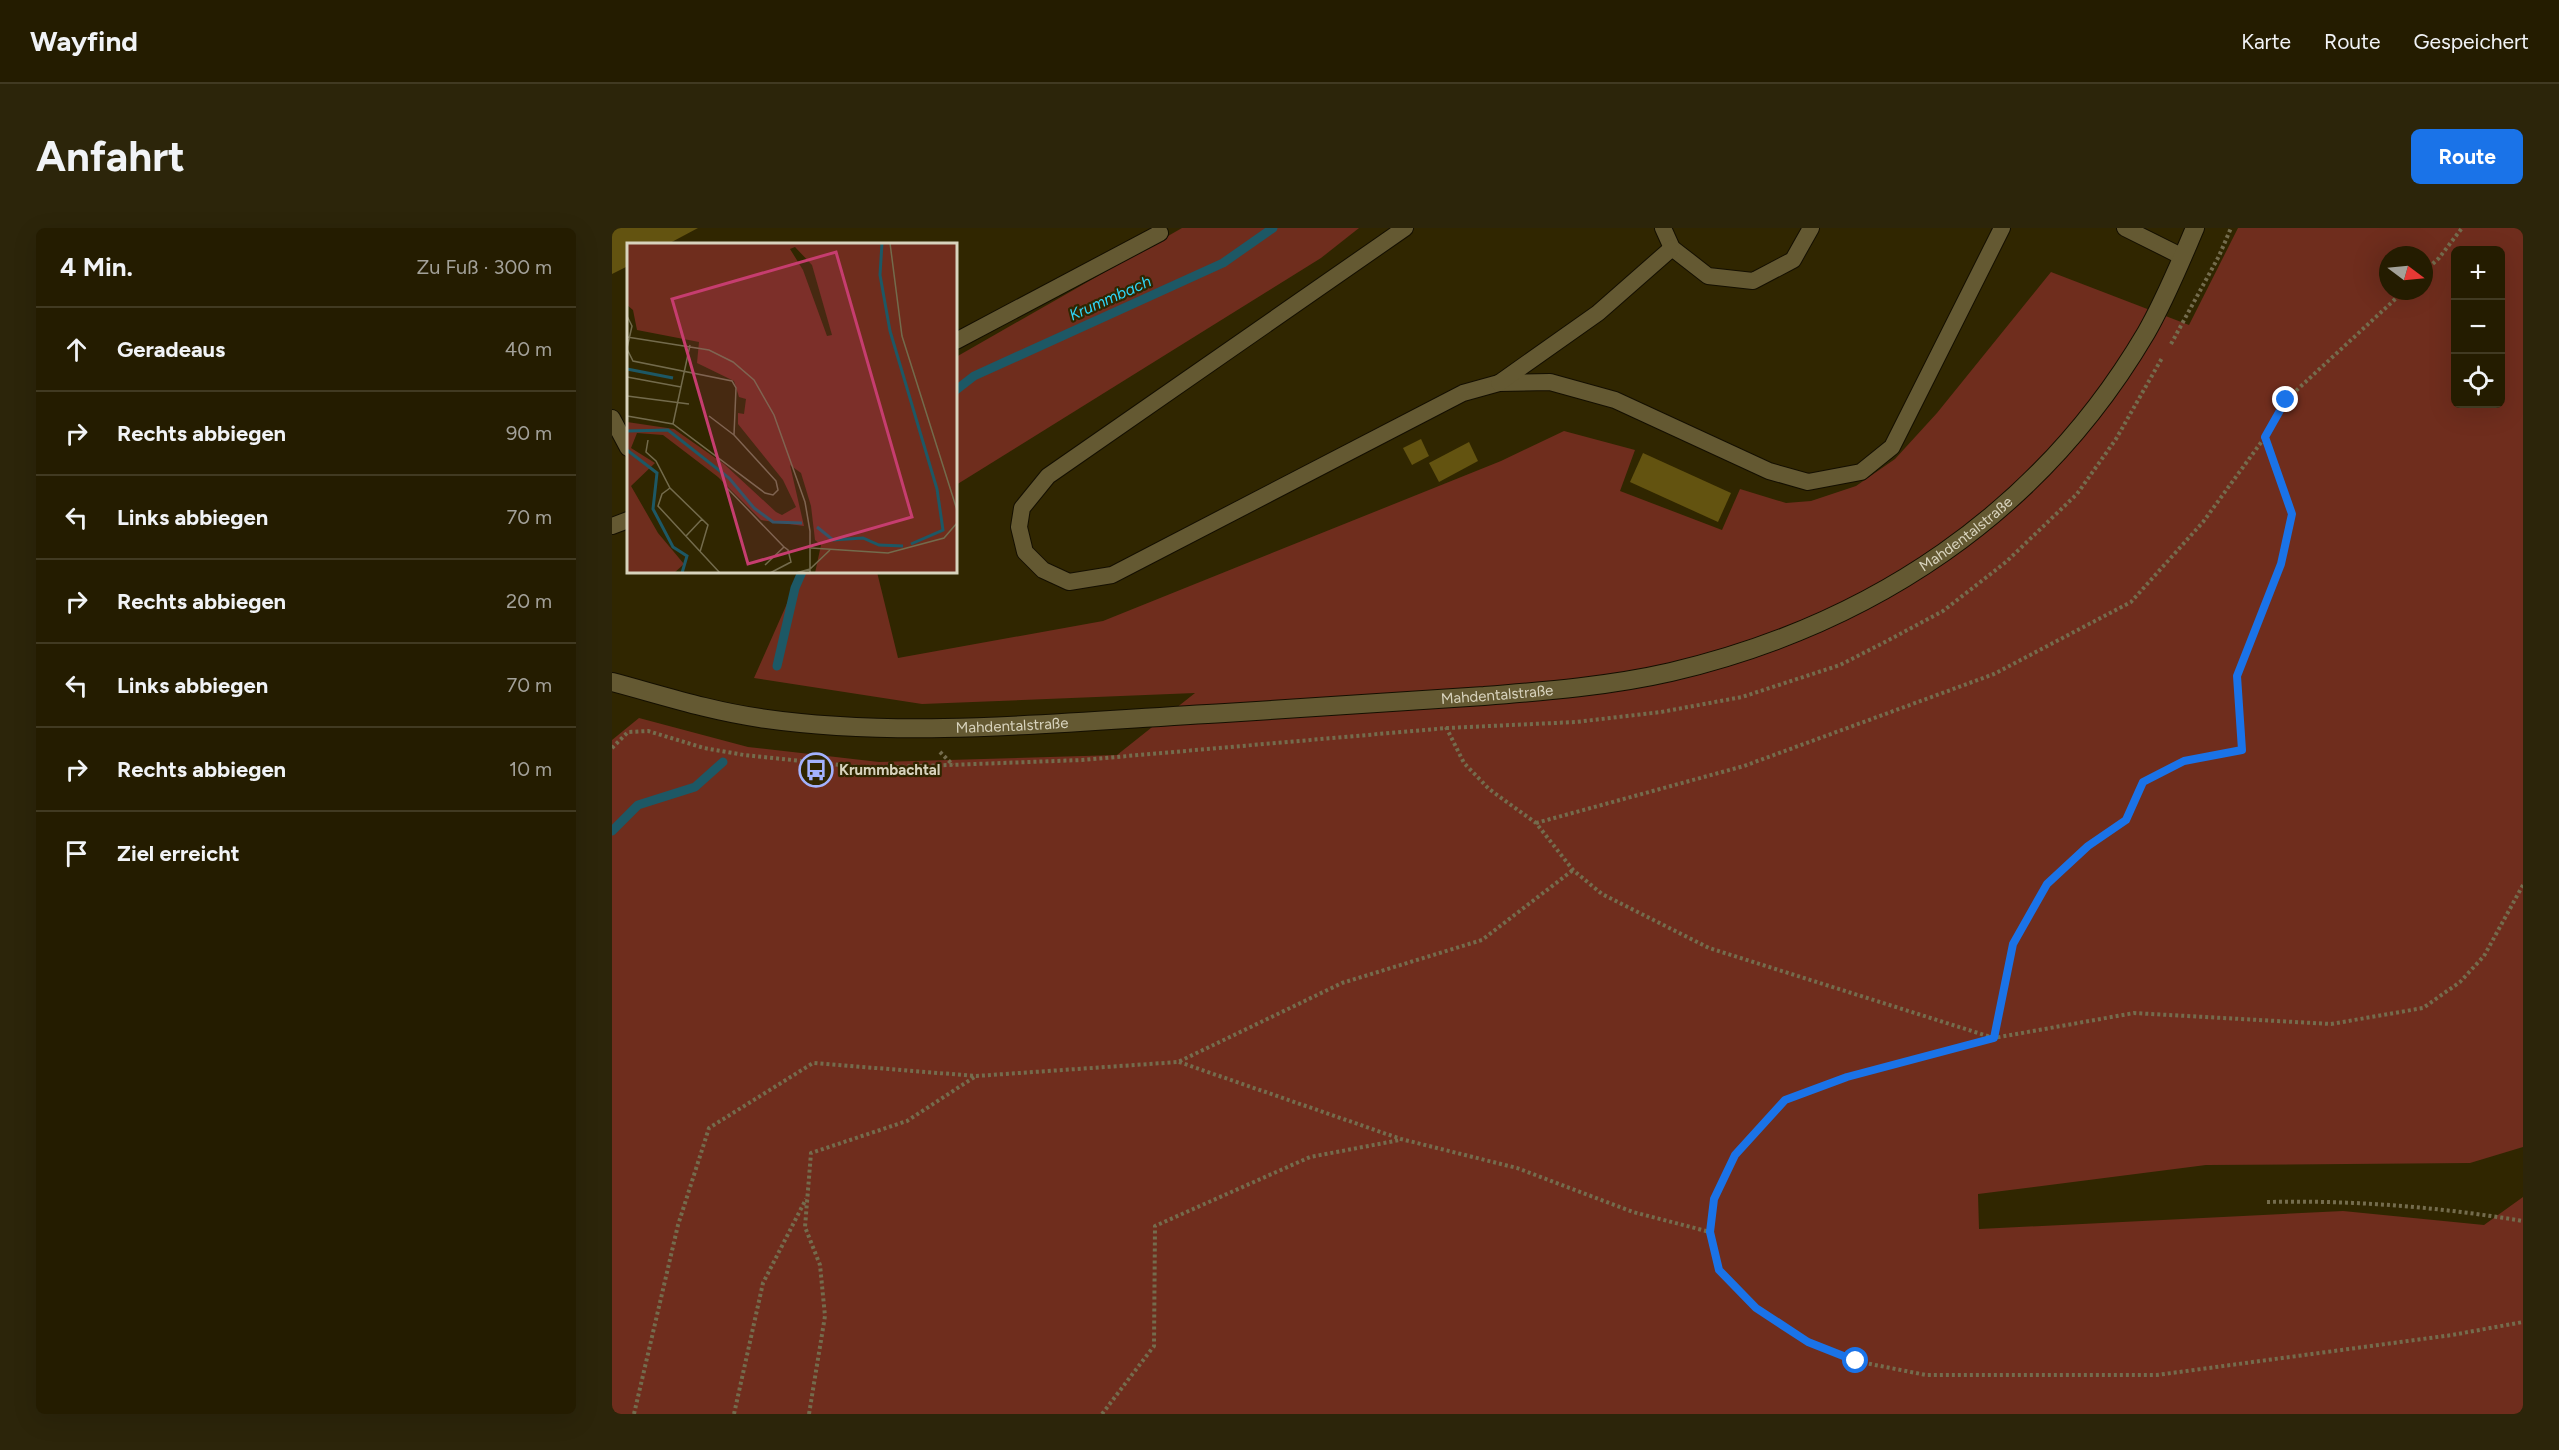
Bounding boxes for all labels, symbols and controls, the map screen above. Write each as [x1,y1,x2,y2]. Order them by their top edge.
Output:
text: Wayfind [30,24,138,58]
text: Karte [2241,29,2291,54]
text: Route [2324,29,2380,54]
text: Gespeichert [2413,29,2529,54]
button: Route [2411,129,2523,184]
text: Anfahrt [36,131,185,182]
inset map [627,243,957,573]
north arrow [2379,246,2433,300]
map controls [2451,246,2505,408]
button: + [2451,246,2505,300]
text: 4 Min. [60,251,133,283]
text: Zu Fuß · 300 m [417,255,552,279]
water label: Krummbach [1066,271,1154,325]
button: − [2451,300,2505,354]
icon: ahead [60,333,93,366]
text: Geradeaus [117,336,225,363]
text: 40 m [505,337,552,361]
button: locate [2451,354,2505,408]
route end [2272,386,2298,412]
icon: right [60,417,93,450]
text: Rechts abbiegen [117,420,286,447]
text: 90 m [506,421,552,445]
street label: Mahdentalstraße [1916,493,2016,575]
icon: left [60,501,93,534]
text: Links abbiegen [117,504,268,531]
text: 70 m [506,505,552,529]
icon: right [60,585,93,618]
text: Rechts abbiegen [117,588,286,615]
text: 20 m [506,589,552,613]
icon: left [60,669,93,702]
text: Links abbiegen [117,672,268,699]
text: 70 m [506,673,552,697]
street label: Mahdentalstraße [1440,681,1554,708]
street label: Mahdentalstraße [955,714,1069,737]
bus stop icon: Krummbachtal [798,752,834,788]
icon: right [60,753,93,786]
text: Rechts abbiegen [117,756,286,783]
text: 10 m [509,757,552,781]
place label: Krummbachtal [839,761,941,779]
icon: arrive [60,837,93,870]
text: Ziel erreicht [117,840,240,867]
route start [1842,1347,1868,1373]

